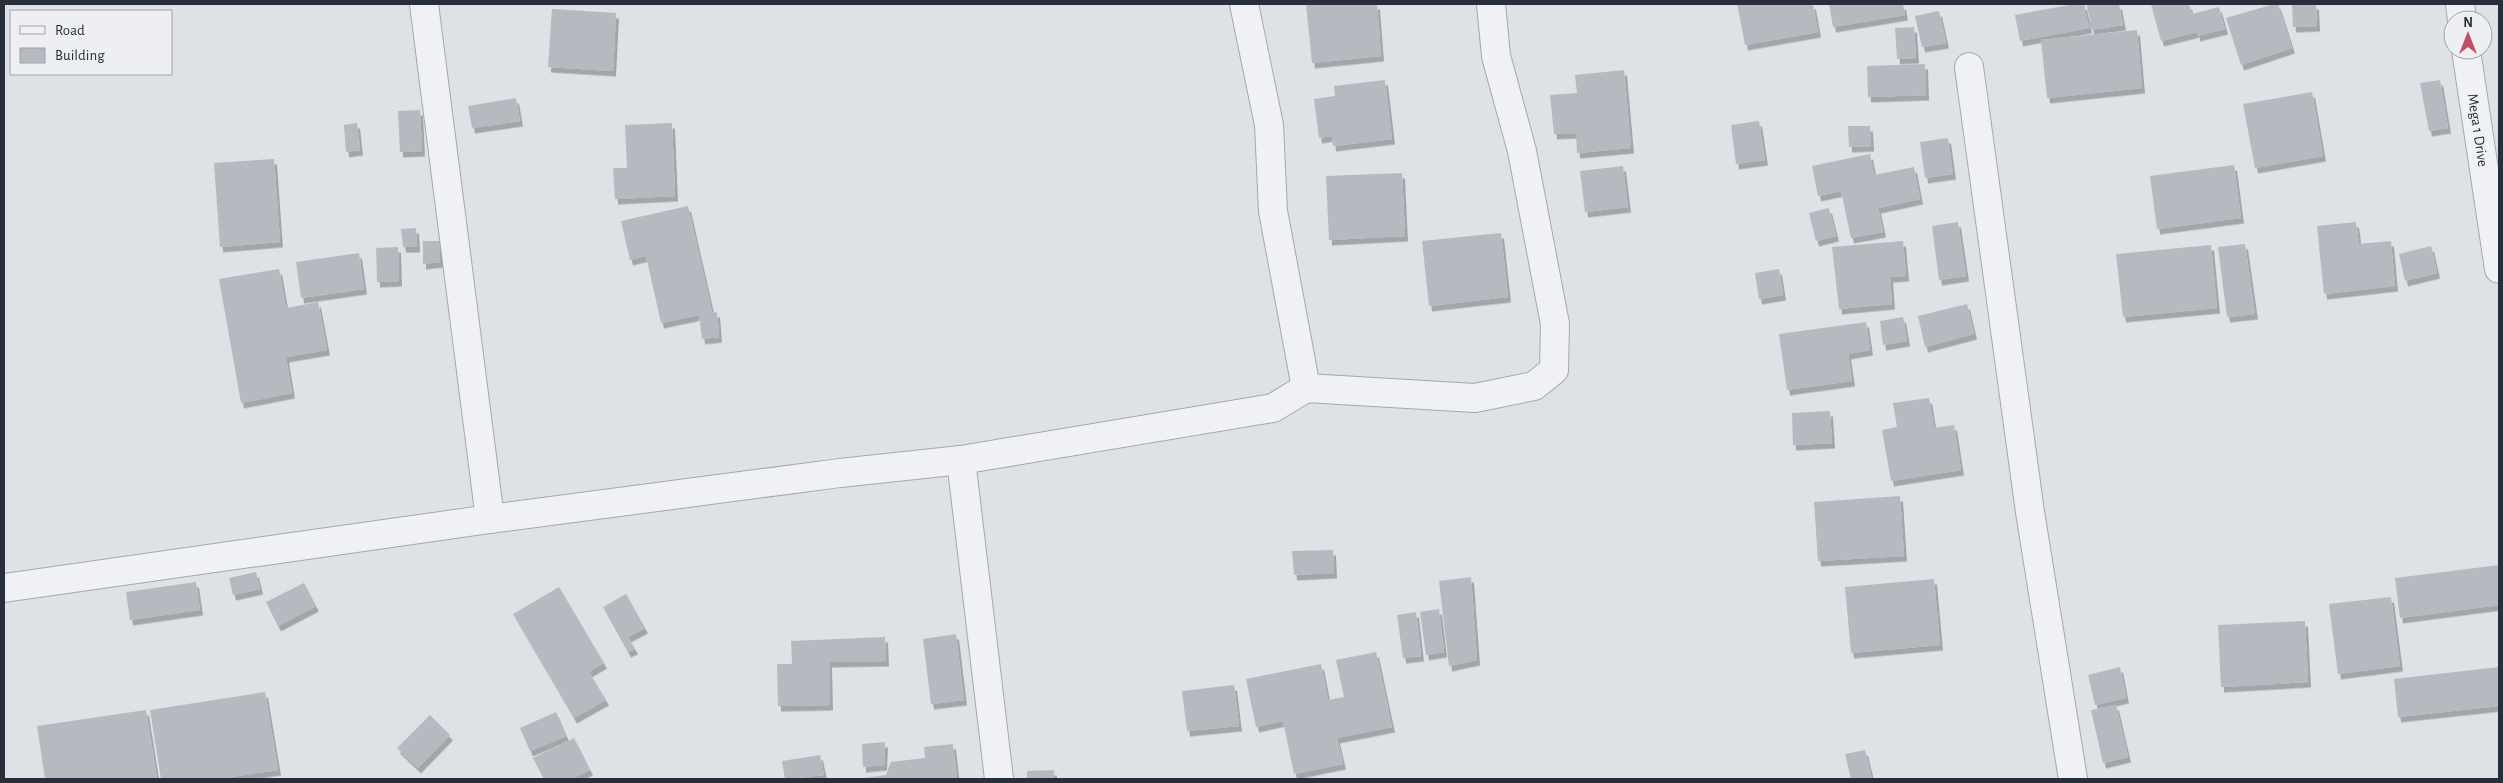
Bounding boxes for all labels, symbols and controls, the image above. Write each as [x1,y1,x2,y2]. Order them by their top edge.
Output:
legend [10,10,172,75]
north arrow [2443,10,2493,60]
text: N [2463,16,2473,30]
text: Road [55,23,85,38]
text: Building [55,48,105,63]
street label: Mega 1 Drive [2465,93,2490,168]

